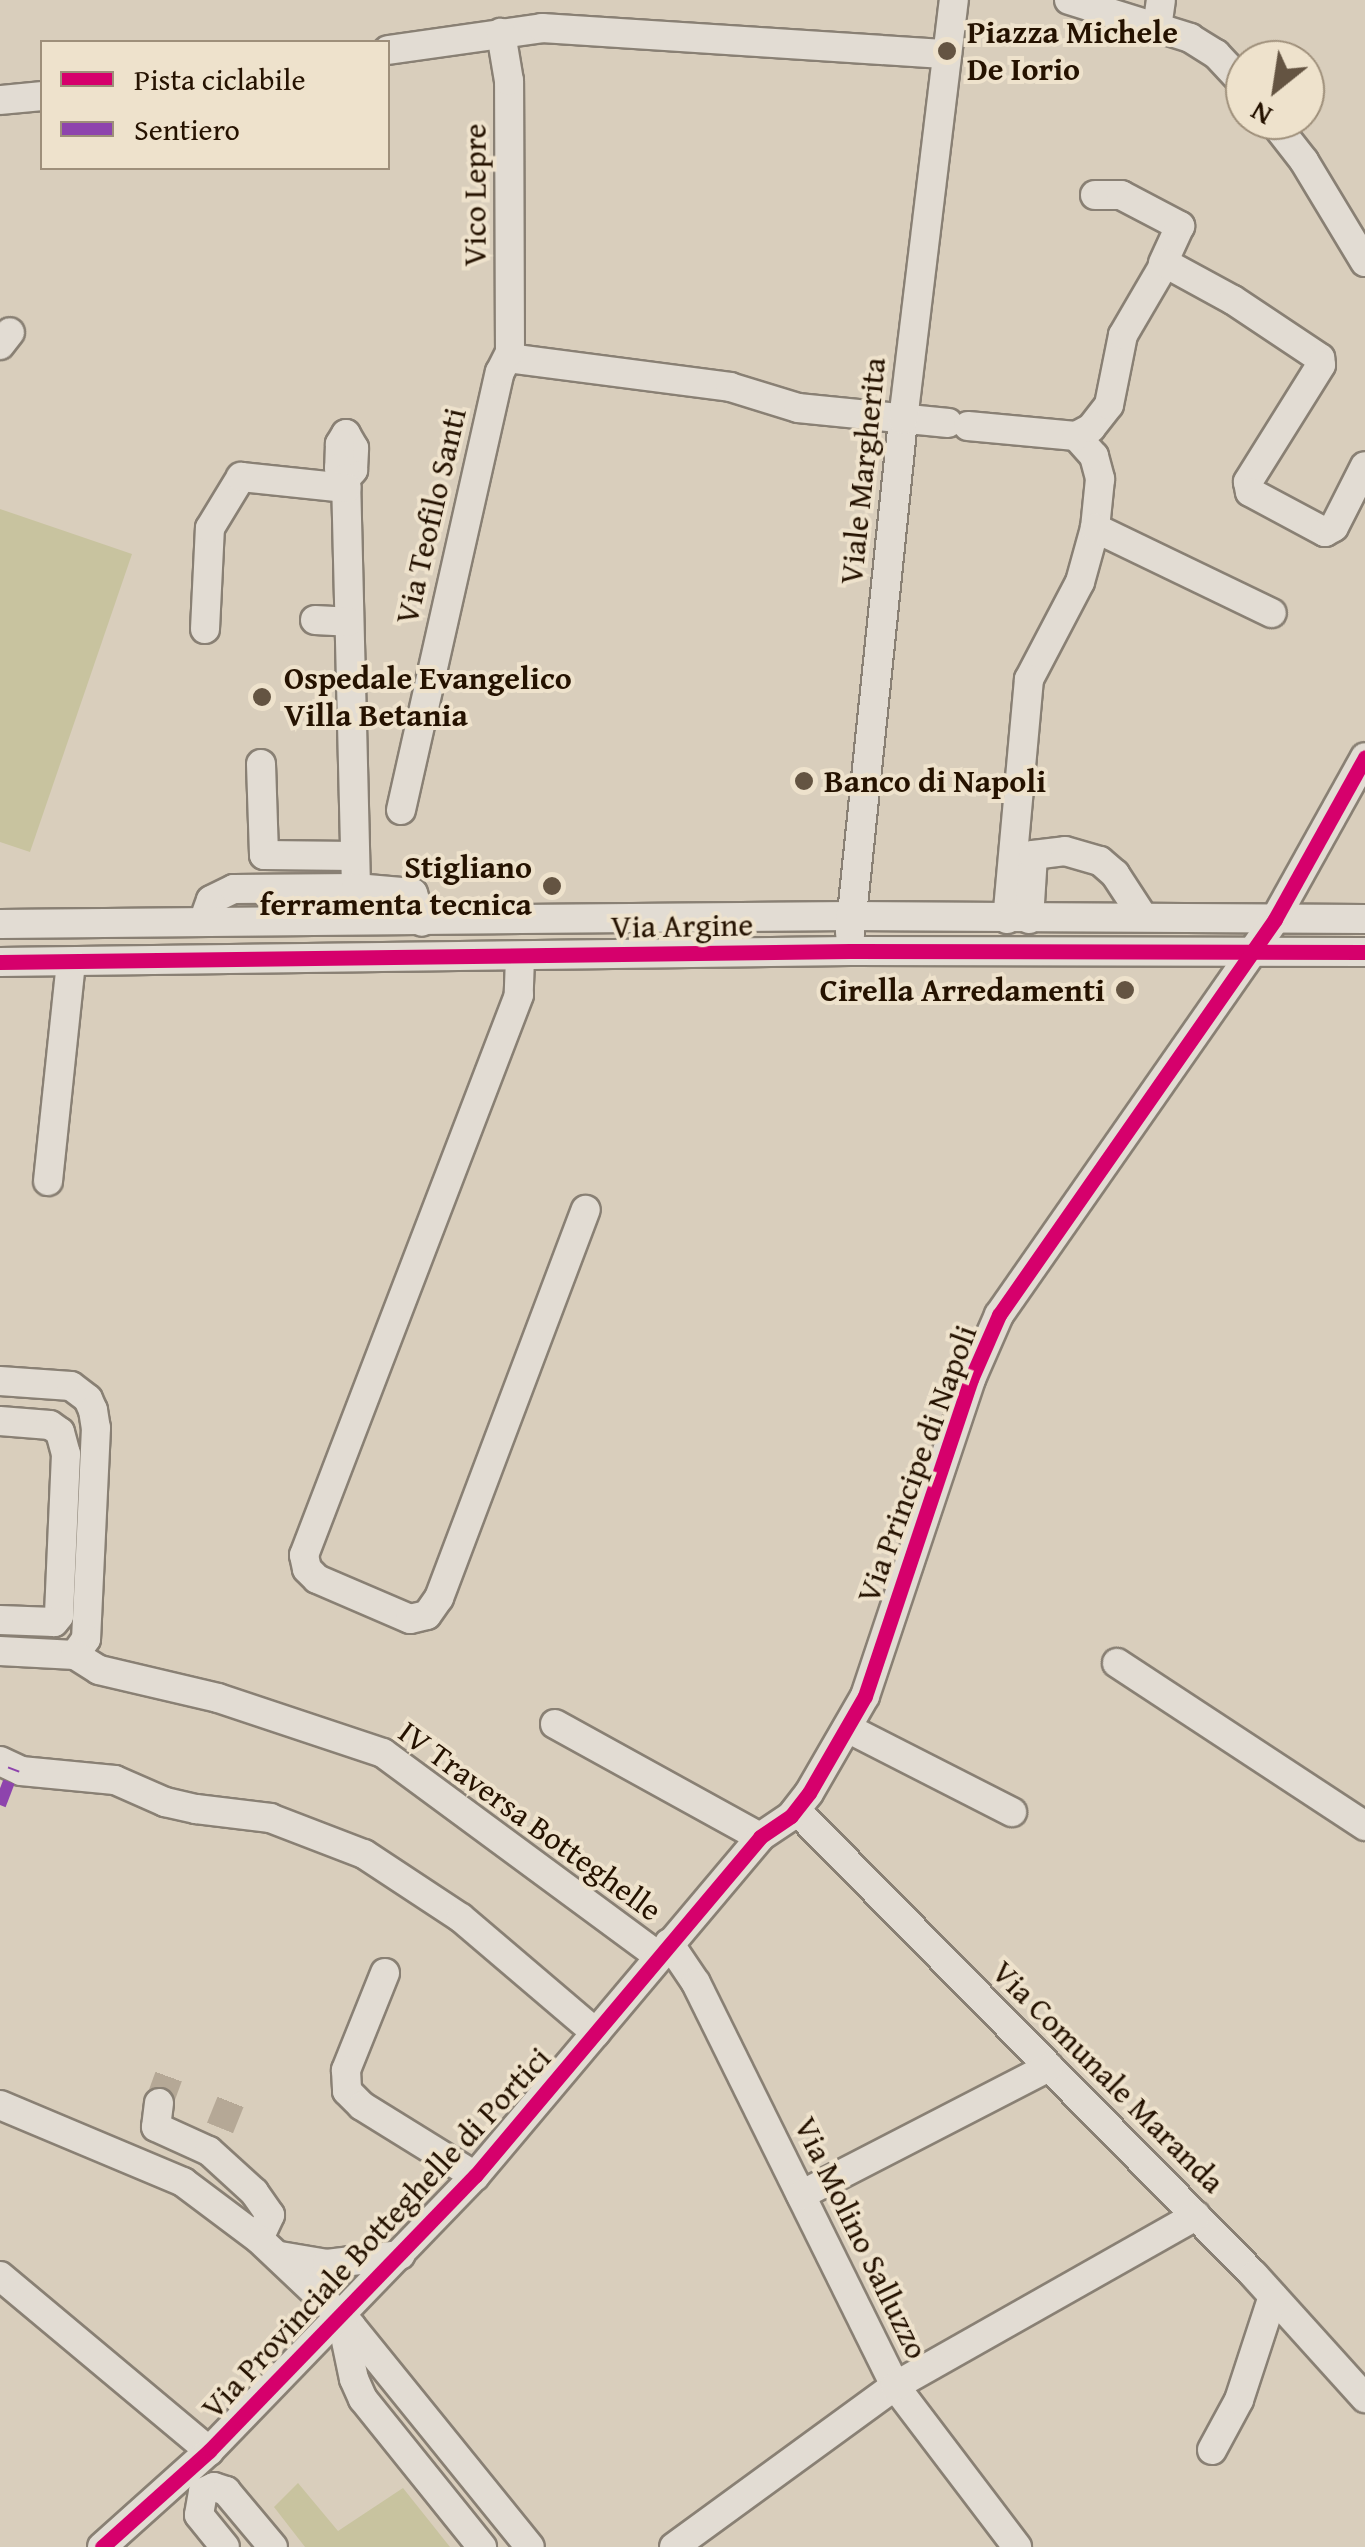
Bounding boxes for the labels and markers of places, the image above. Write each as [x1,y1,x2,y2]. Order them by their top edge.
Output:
place label: Piazza Michele De Iorio [967,14,1178,89]
marker: Piazza Michele De Iorio [936,40,958,62]
place label: Ospedale Evangelico Villa Betania [284,660,572,735]
marker: Ospedale Evangelico Villa Betania [249,684,275,710]
place label: Banco di Napoli [824,762,1046,800]
marker: Banco di Napoli [793,770,815,792]
place label: Stigliano ferramenta tecnica [259,849,532,924]
marker: Stigliano ferramenta tecnica [541,875,563,897]
place label: Cirella Arredamenti [820,971,1105,1009]
marker: Cirella Arredamenti [1114,979,1136,1001]

